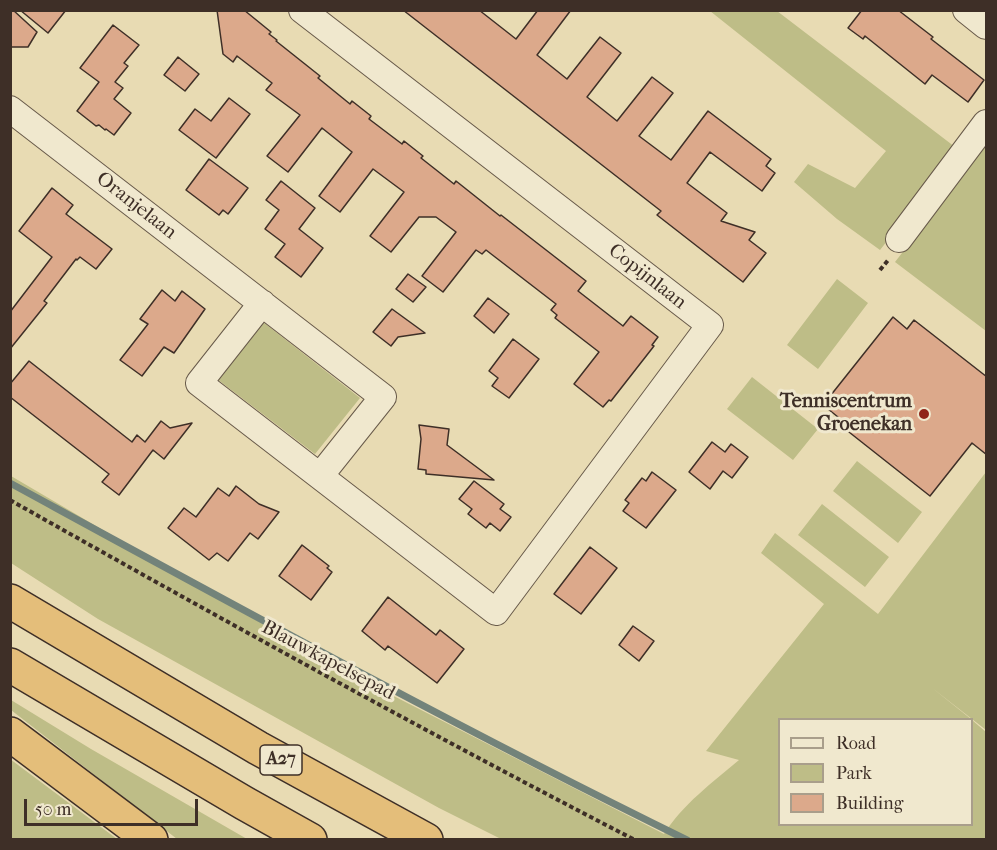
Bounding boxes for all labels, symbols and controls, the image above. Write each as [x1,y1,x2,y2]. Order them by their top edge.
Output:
street label: Oranjelaan [91,167,181,245]
street label: Copijnlaan [603,239,691,315]
place label: Tenniscentrum Groenekan [780,390,912,437]
marker: Tenniscentrum Groenekan [917,407,931,421]
street label: Blauwkapelsepad [257,616,399,706]
legend [778,718,973,826]
text: Road [836,733,876,754]
road number: A27 [260,745,302,775]
text: Park [836,763,872,784]
scale bar [27,787,201,825]
text: Building [836,793,903,814]
text: 50 m [35,799,71,820]

